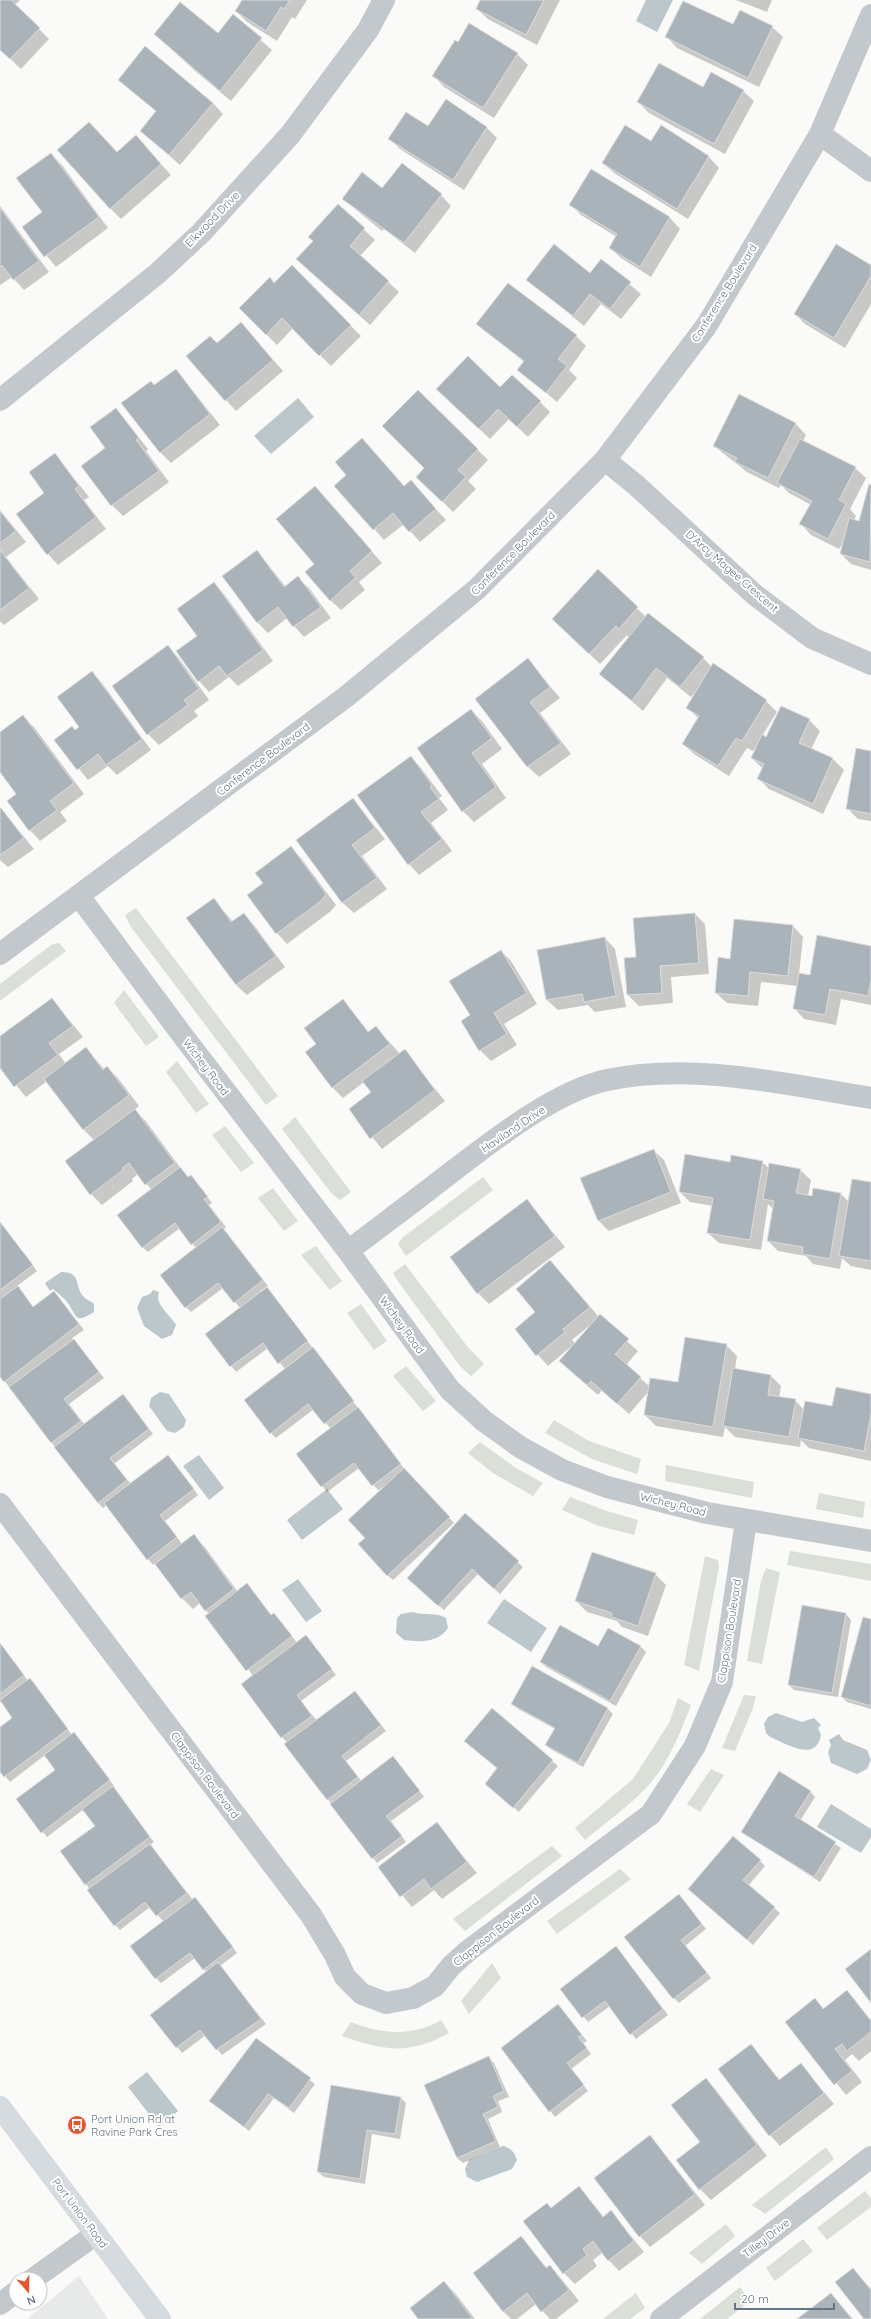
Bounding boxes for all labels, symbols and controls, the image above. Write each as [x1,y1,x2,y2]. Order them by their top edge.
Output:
street label: Elkwood Drive [182,188,242,250]
street label: Conference Boulevard [688,241,760,345]
street label: Conference Boulevard [468,508,558,598]
street label: D'Arcy Magee Crescent [683,527,782,615]
street label: Conference Boulevard [214,719,312,799]
street label: Wichey Road [180,1036,232,1098]
street label: Haviland Drive [478,1102,548,1156]
street label: Wichey Road [376,1294,428,1356]
street label: Wichey Road [638,1489,708,1519]
street label: Clappison Boulevard [714,1578,744,1684]
street label: Clappison Boulevard [168,1729,242,1821]
street label: Clappison Boulevard [450,1893,542,1969]
place label: Port Union Rd at Ravine Park Cres [91,2112,178,2139]
bus stop icon: Port Union Rd at Ravine Park Cres [66,2114,88,2136]
street label: Port Union Road [49,2175,111,2251]
street label: Tilley Drive [740,2215,792,2261]
north arrow [8,2271,48,2311]
scale bar [735,2285,834,2311]
text: 20 m [741,2291,769,2306]
text: N [25,2292,38,2308]

